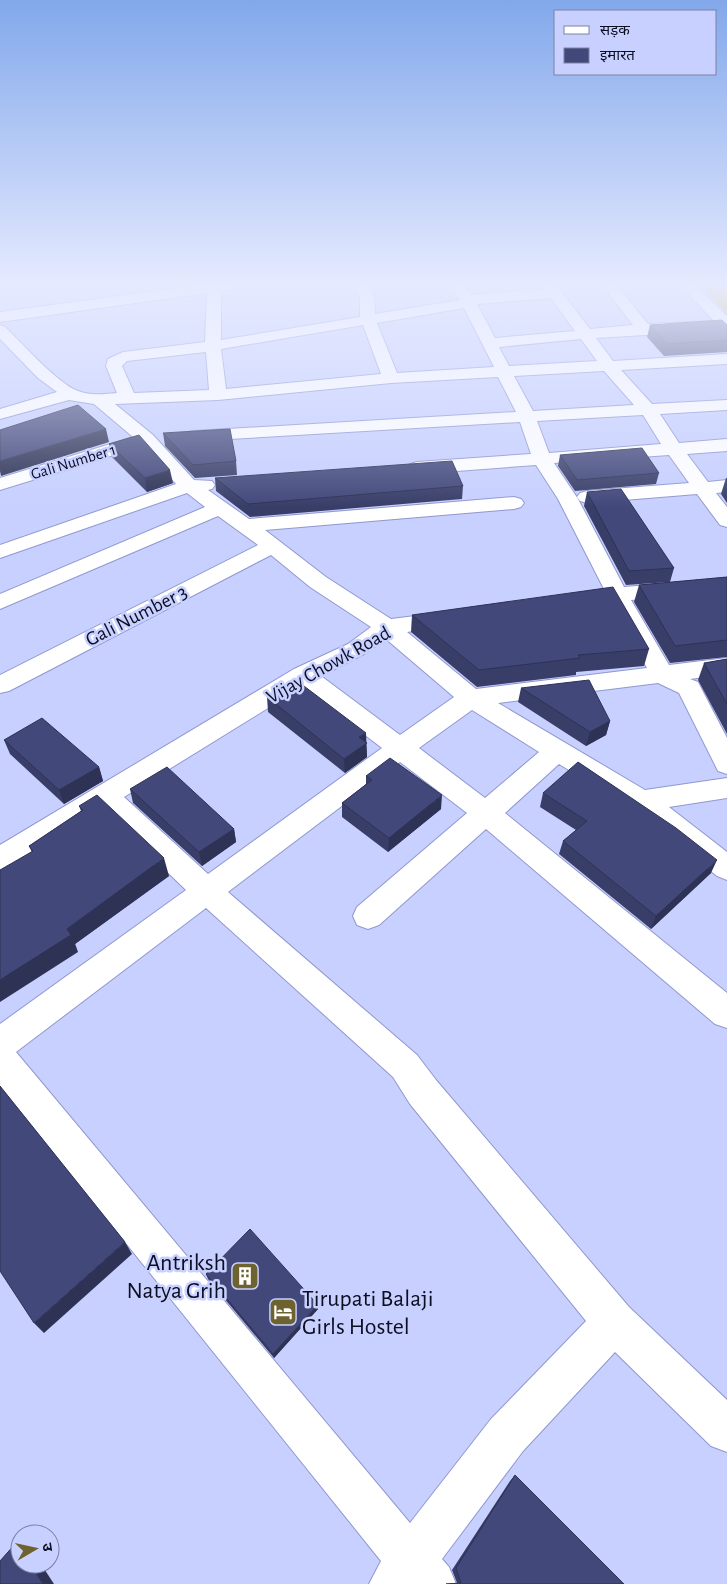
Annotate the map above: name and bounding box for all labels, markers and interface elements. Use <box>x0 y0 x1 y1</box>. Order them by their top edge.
legend <box>554 10 717 75</box>
text: सड़क <box>600 23 630 38</box>
text: इमारत <box>600 48 635 63</box>
street label: Gali Number 1 <box>29 441 118 482</box>
street label: Gali Number 3 <box>82 582 190 650</box>
street label: Vijay Chowk Road <box>263 623 394 707</box>
place label: Antriksh Natya Grih <box>126 1251 226 1303</box>
building icon: Antriksh Natya Grih <box>230 1261 260 1291</box>
place label: Tirupati Balaji Girls Hostel <box>302 1287 433 1339</box>
hotel icon: Tirupati Balaji Girls Hostel <box>268 1297 298 1327</box>
north arrow <box>10 1524 60 1574</box>
text: उ <box>39 1542 55 1553</box>

